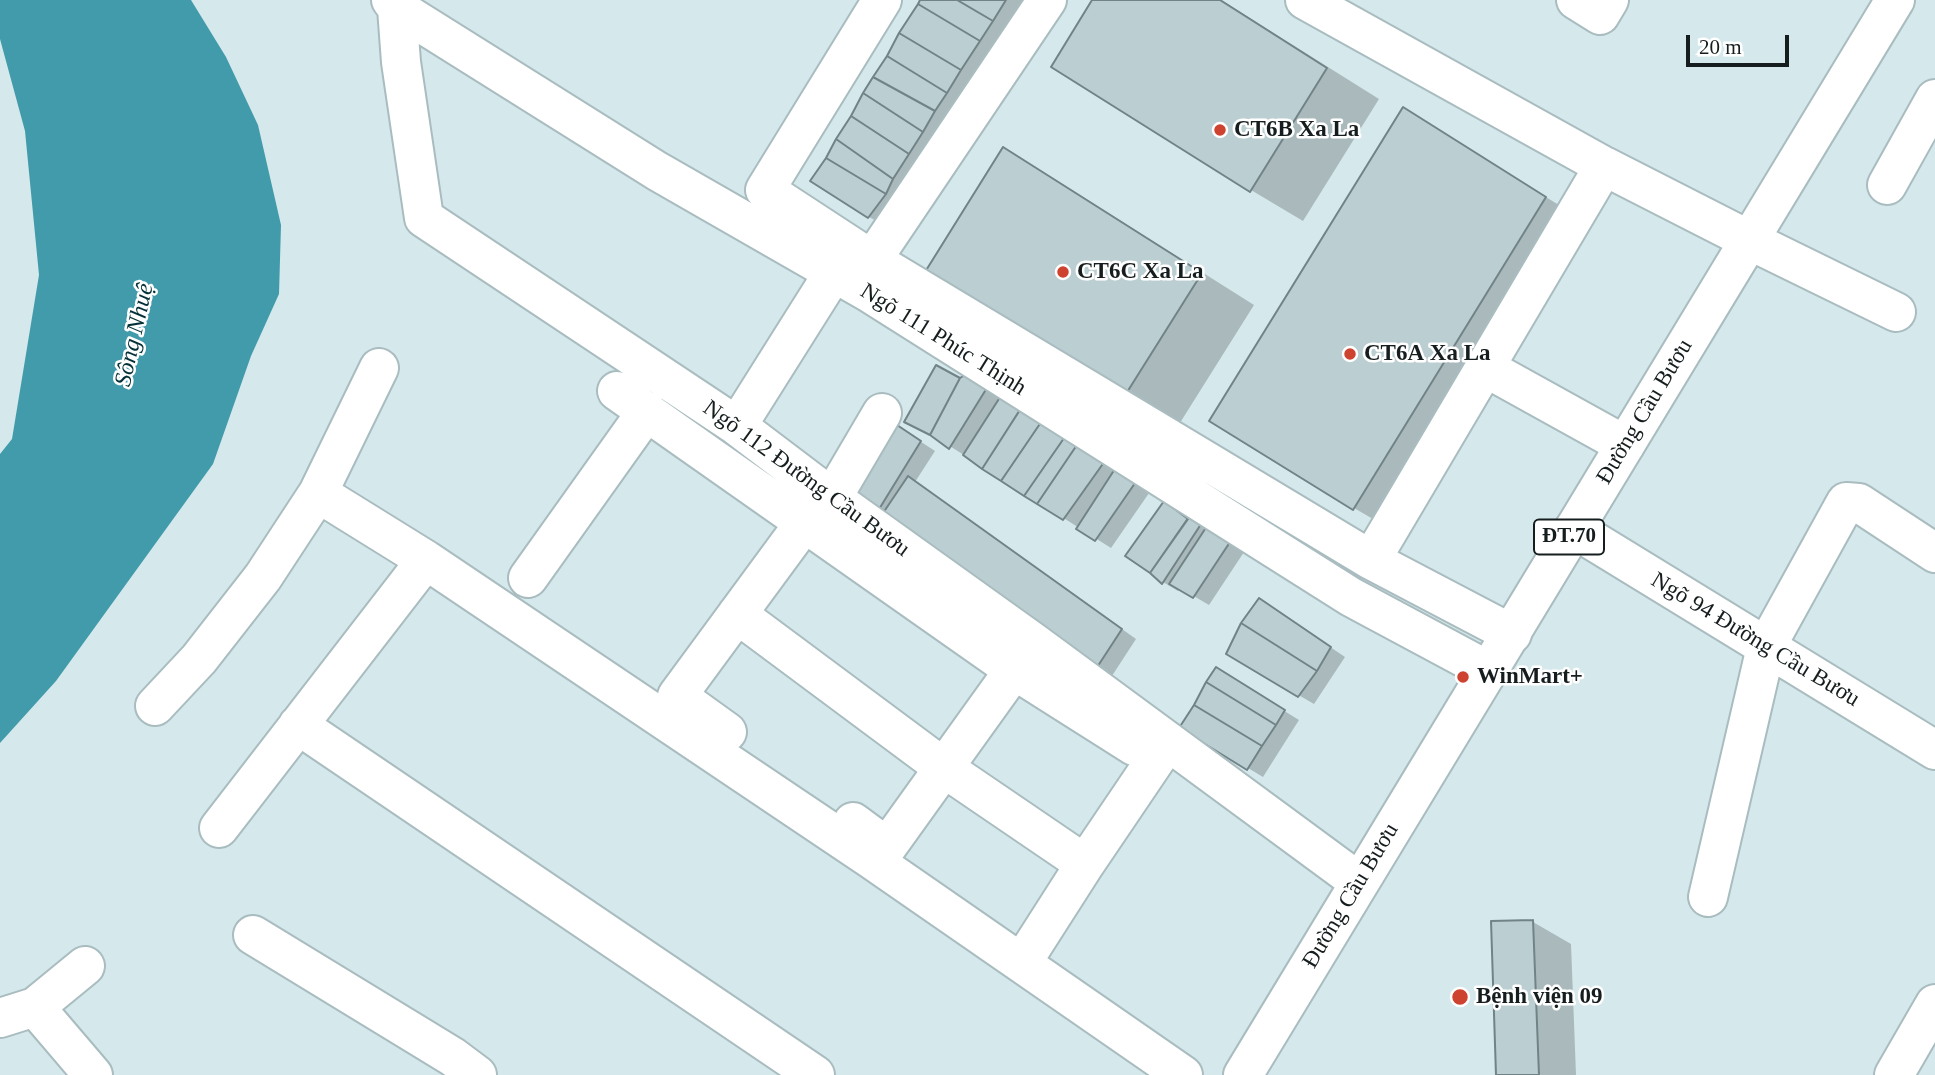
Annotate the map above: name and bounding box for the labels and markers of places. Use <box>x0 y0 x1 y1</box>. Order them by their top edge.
place label: CT6B Xa La <box>1234 116 1359 144</box>
marker: CT6B Xa La <box>1212 122 1228 138</box>
place label: CT6C Xa La <box>1077 258 1204 286</box>
marker: CT6C Xa La <box>1055 264 1071 280</box>
place label: CT6A Xa La <box>1364 340 1491 368</box>
marker: CT6A Xa La <box>1342 346 1358 362</box>
place label: WinMart+ <box>1477 663 1583 691</box>
marker: WinMart+ <box>1455 669 1471 685</box>
place label: Bệnh viện 09 <box>1476 983 1603 1011</box>
marker: Bệnh viện 09 <box>1450 987 1470 1007</box>

